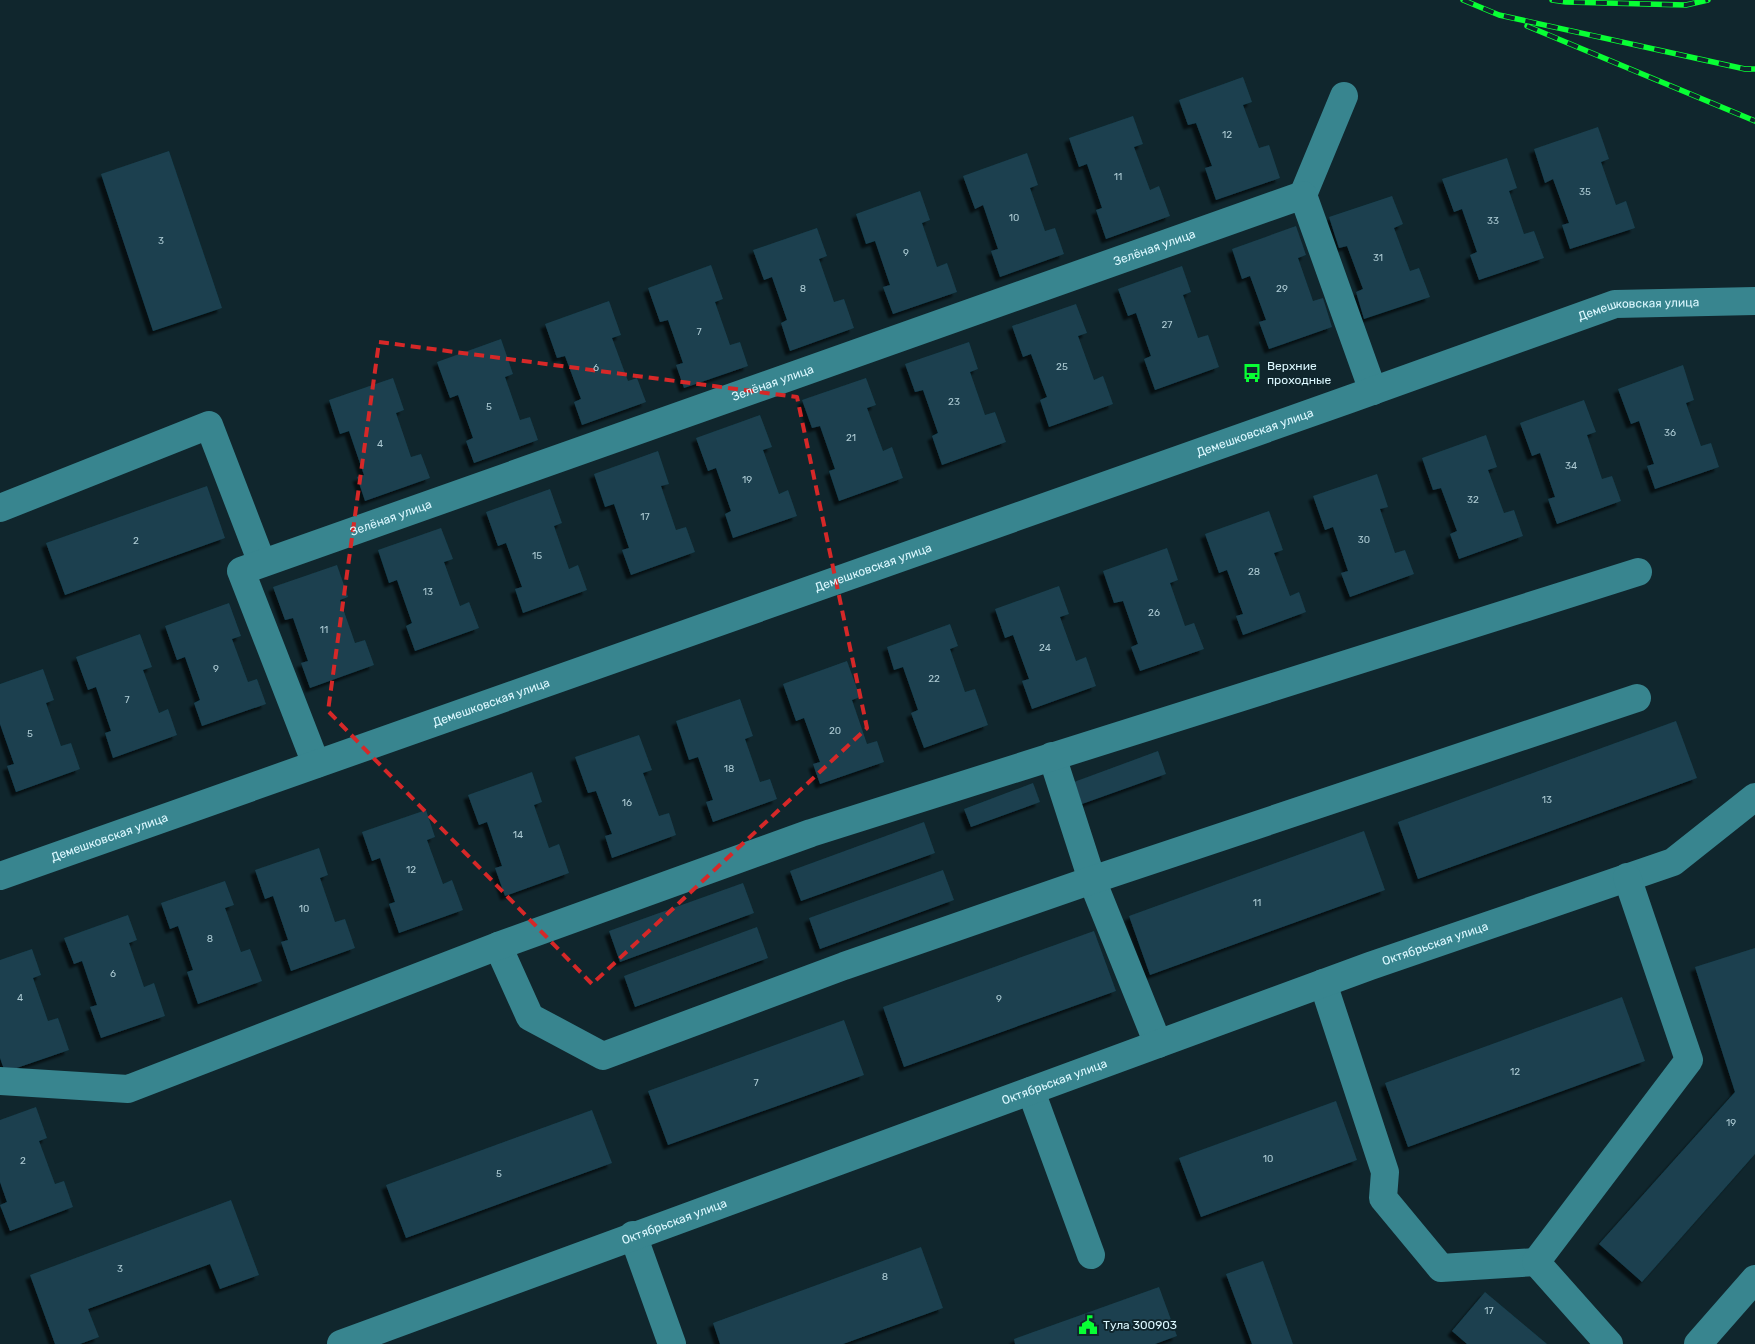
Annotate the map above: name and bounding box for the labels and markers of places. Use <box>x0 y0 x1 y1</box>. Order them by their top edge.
place label: Верхние проходные <box>1267 359 1332 387</box>
bus stop icon: Верхние проходные <box>1241 362 1263 384</box>
public building icon: Тула 300903 <box>1077 1314 1099 1336</box>
place label: Тула 300903 <box>1103 1318 1177 1332</box>

